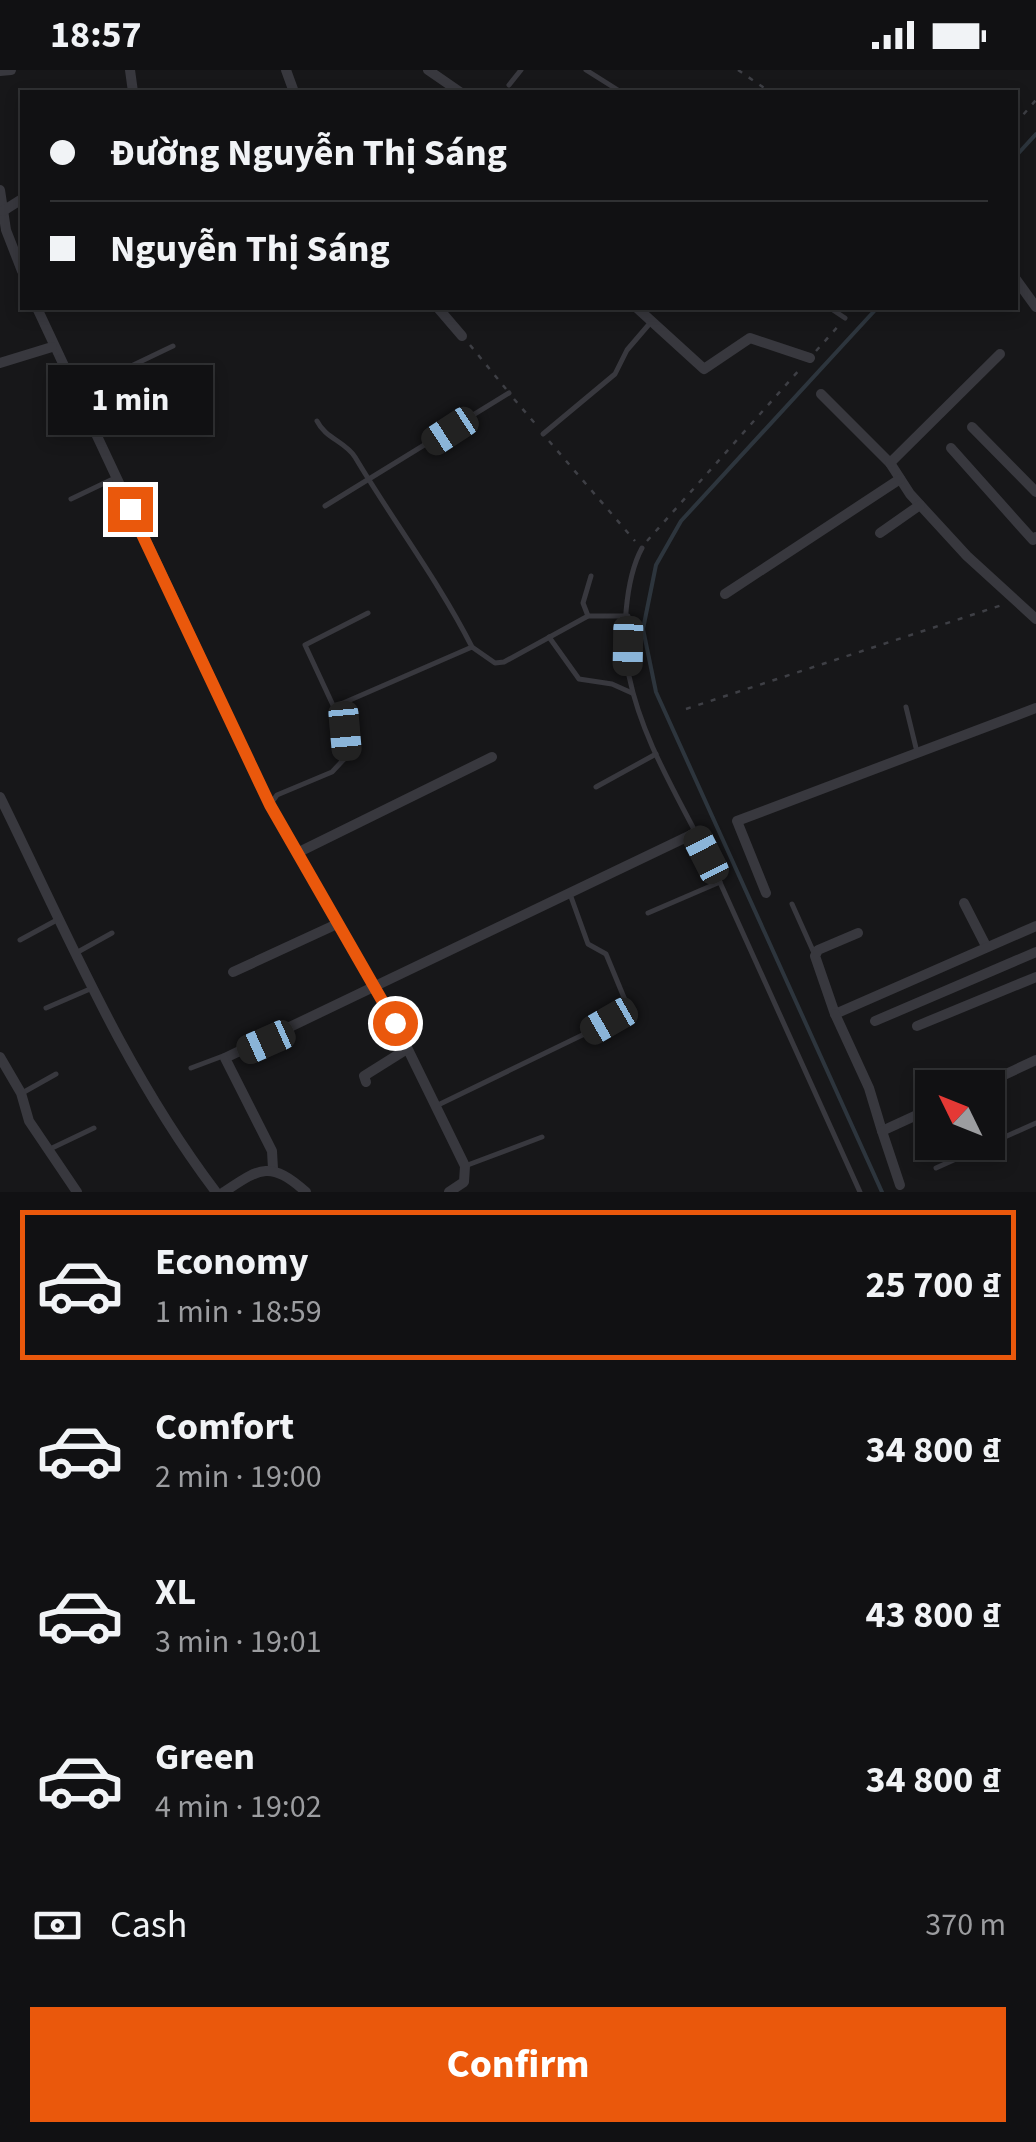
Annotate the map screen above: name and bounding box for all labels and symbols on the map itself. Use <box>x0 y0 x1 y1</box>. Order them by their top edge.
callout: 1 min <box>48 364 212 434</box>
car <box>417 402 483 460</box>
route end <box>108 487 153 532</box>
car <box>612 616 644 676</box>
car <box>327 700 363 762</box>
car <box>679 821 733 889</box>
car <box>576 993 642 1049</box>
route start <box>373 1001 418 1046</box>
car <box>232 1016 300 1068</box>
north arrow <box>915 1070 1005 1160</box>

